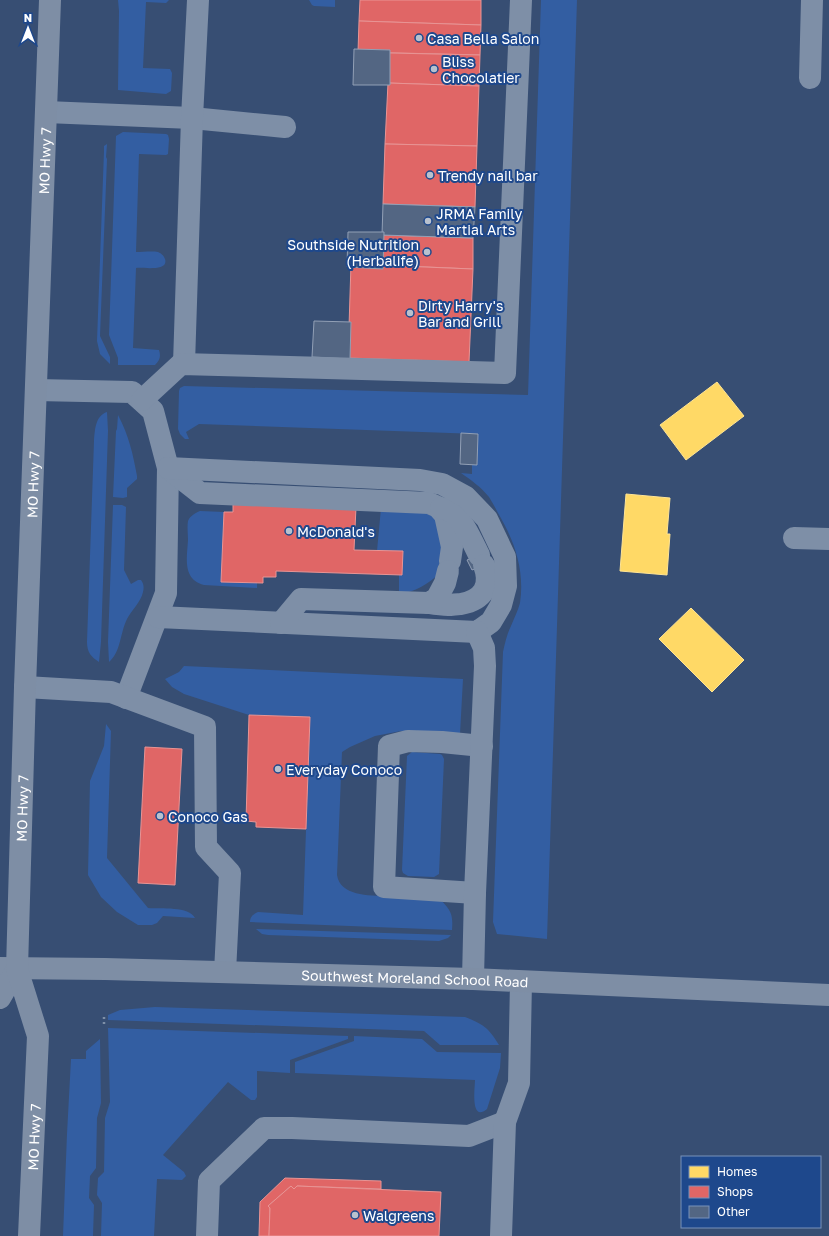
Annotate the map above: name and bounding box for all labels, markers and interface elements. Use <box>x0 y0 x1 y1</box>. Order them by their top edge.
north arrow <box>8 8 48 48</box>
text: N <box>24 11 32 24</box>
place label: Casa Bella Salon <box>427 30 539 47</box>
marker: Casa Bella Salon <box>414 33 424 43</box>
place label: Bliss Chocolatier <box>442 53 520 86</box>
marker: Bliss Chocolatier <box>429 64 439 74</box>
street label: MO Hwy 7 <box>34 127 54 195</box>
place label: Trendy nail bar <box>438 167 538 184</box>
marker: Trendy nail bar <box>425 170 435 180</box>
place label: JRMA Family Martial Arts <box>436 205 523 238</box>
marker: JRMA Family Martial Arts <box>423 216 433 226</box>
place label: Southside Nutrition (Herbalife) <box>287 236 419 269</box>
marker: Southside Nutrition (Herbalife) <box>422 247 432 257</box>
place label: Dirty Harry's Bar and Grill <box>418 297 503 330</box>
marker: Dirty Harry's Bar and Grill <box>405 308 415 318</box>
street label: MO Hwy 7 <box>23 451 42 518</box>
place label: McDonald's <box>297 523 375 540</box>
marker: McDonald's <box>284 526 294 536</box>
place label: Everyday Conoco <box>286 761 402 778</box>
marker: Everyday Conoco <box>273 764 283 774</box>
street label: MO Hwy 7 <box>12 775 31 842</box>
place label: Conoco Gas <box>168 808 248 825</box>
marker: Conoco Gas <box>155 811 165 821</box>
street label: Southwest Moreland School Road <box>301 966 529 990</box>
street label: MO Hwy 7 <box>23 1103 43 1171</box>
legend <box>681 1156 821 1228</box>
text: Homes <box>717 1164 757 1179</box>
text: Shops <box>717 1184 753 1199</box>
text: Other <box>717 1204 750 1219</box>
place label: Walgreens <box>363 1207 434 1224</box>
marker: Walgreens <box>350 1210 360 1220</box>

